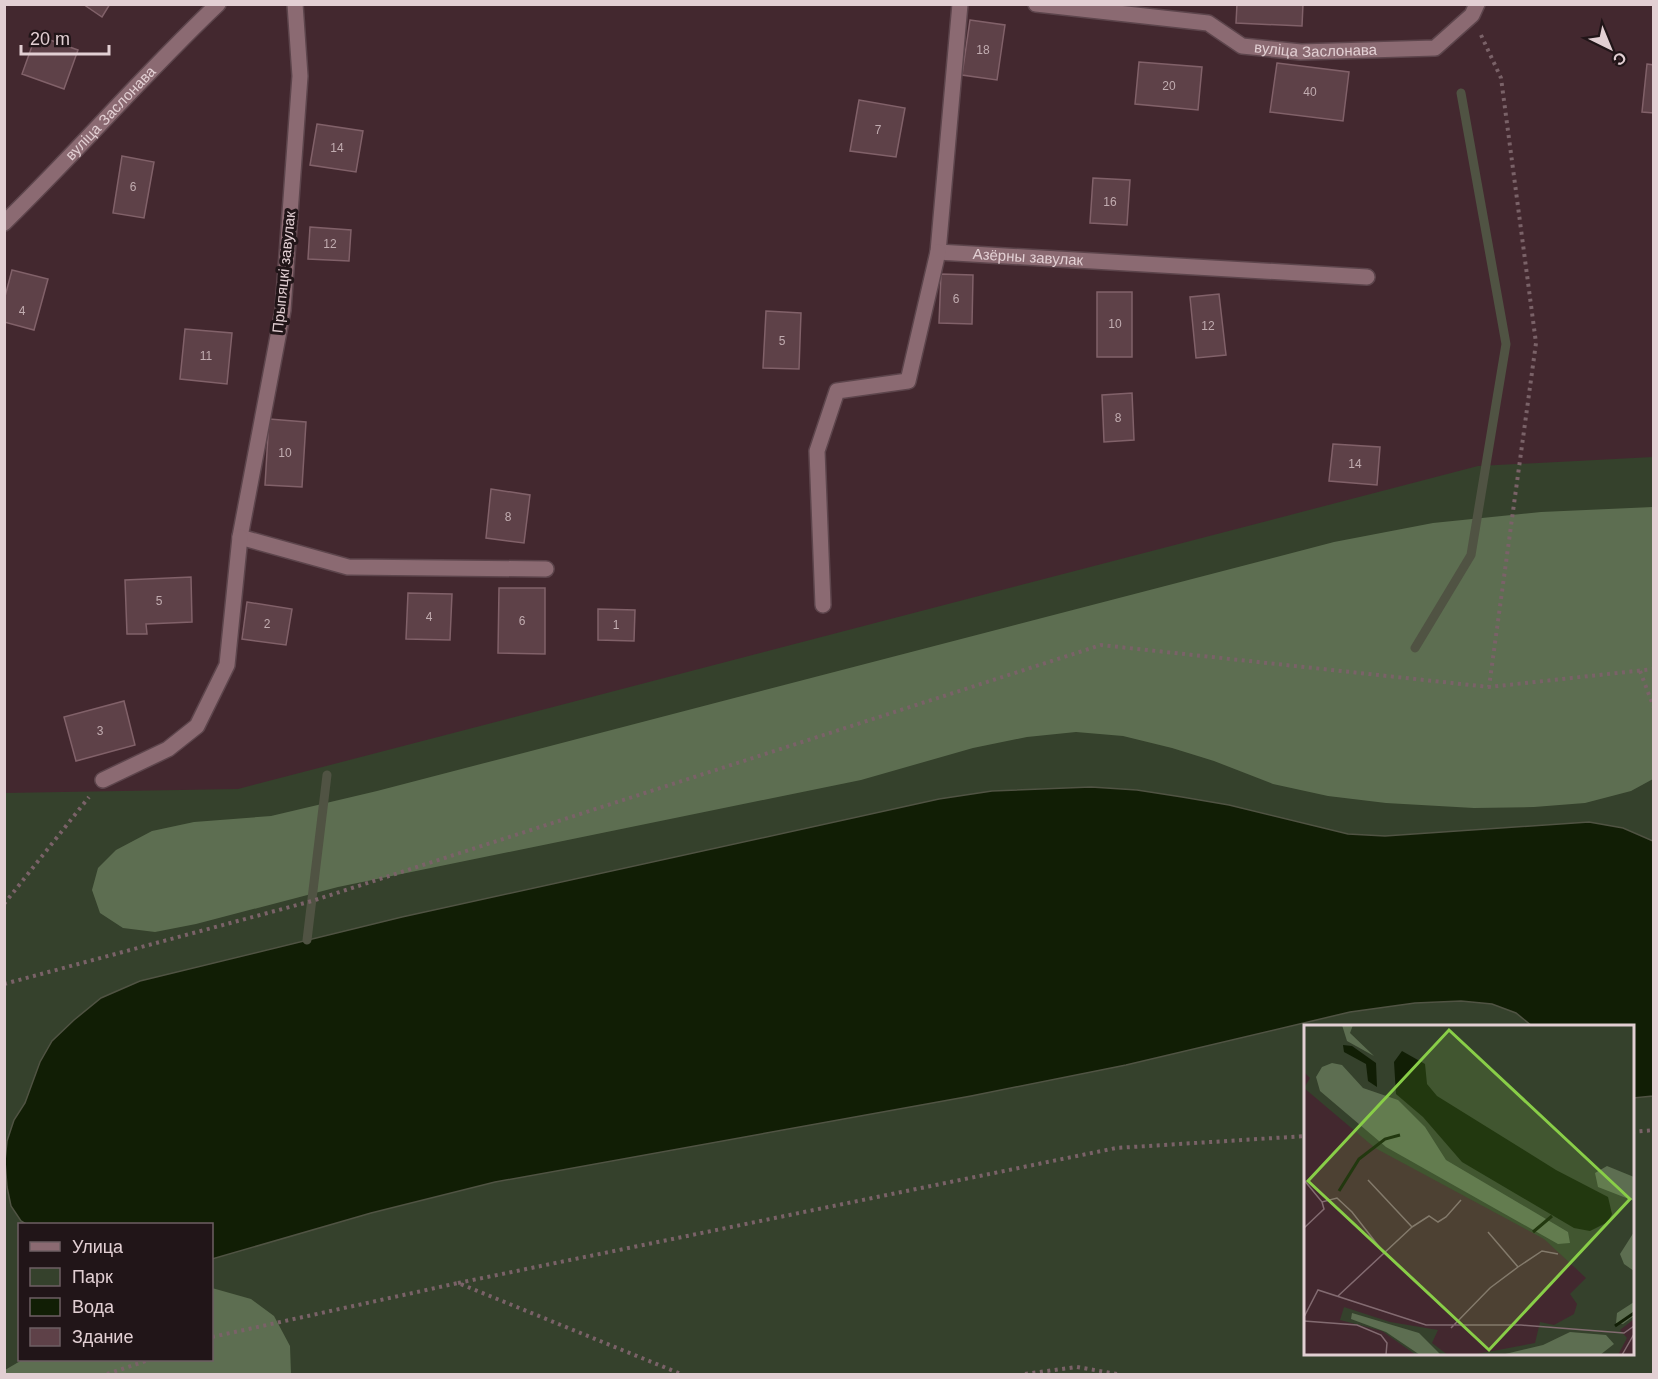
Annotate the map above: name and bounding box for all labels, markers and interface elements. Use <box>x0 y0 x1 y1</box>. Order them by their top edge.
scale bar <box>21 18 110 56</box>
north arrow <box>1580 18 1640 78</box>
text: 20 m <box>30 29 70 49</box>
street label: вуліца Заслонава <box>1254 38 1378 60</box>
house number: 18 <box>976 43 990 57</box>
text: С <box>1610 48 1630 69</box>
street label: вуліца Заслонава <box>62 62 159 163</box>
house number: 20 <box>1162 79 1176 93</box>
house number: 40 <box>1303 85 1317 99</box>
house number: 7 <box>875 123 882 137</box>
house number: 14 <box>330 141 344 155</box>
house number: 6 <box>130 180 137 194</box>
house number: 16 <box>1103 195 1117 209</box>
street label: Прыпяцкі завулак <box>269 210 298 334</box>
house number: 12 <box>323 237 337 251</box>
street label: Азёрны завулак <box>972 245 1084 268</box>
house number: 6 <box>953 292 960 306</box>
house number: 4 <box>19 304 26 318</box>
house number: 10 <box>1108 317 1122 331</box>
house number: 12 <box>1201 319 1215 333</box>
house number: 5 <box>779 334 786 348</box>
house number: 11 <box>200 349 213 363</box>
house number: 8 <box>1115 411 1122 425</box>
house number: 10 <box>278 446 292 460</box>
house number: 14 <box>1348 457 1362 471</box>
house number: 8 <box>505 510 512 524</box>
house number: 5 <box>156 594 163 608</box>
house number: 4 <box>426 610 433 624</box>
house number: 6 <box>519 614 526 628</box>
house number: 2 <box>264 617 271 631</box>
house number: 1 <box>613 618 620 632</box>
house number: 3 <box>97 724 104 738</box>
inset map <box>1304 1025 1634 1355</box>
legend <box>18 1223 213 1361</box>
text: Улица <box>72 1237 124 1257</box>
text: Парк <box>72 1267 113 1287</box>
text: Вода <box>72 1297 115 1317</box>
text: Здание <box>72 1327 133 1347</box>

